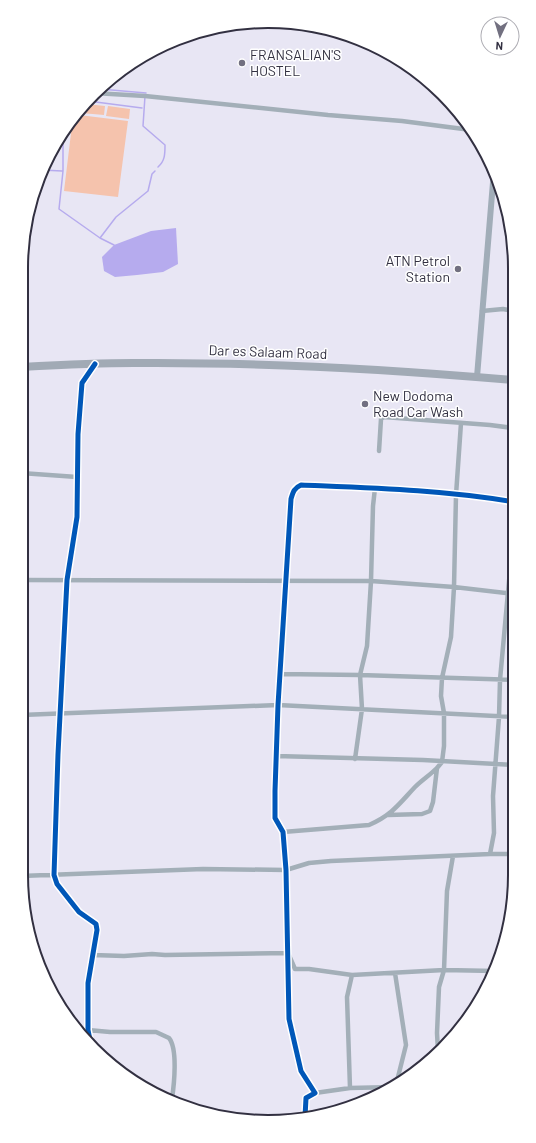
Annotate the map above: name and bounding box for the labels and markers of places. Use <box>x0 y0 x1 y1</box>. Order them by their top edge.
place label: FRANSALIAN'S HOSTEL <box>250 46 341 79</box>
marker: FRANSALIAN'S HOSTEL <box>237 58 247 68</box>
place label: ATN Petrol Station <box>386 252 450 285</box>
marker: ATN Petrol Station <box>453 264 463 274</box>
place label: New Dodoma Road Car Wash <box>373 387 463 420</box>
marker: New Dodoma Road Car Wash <box>360 399 370 409</box>

